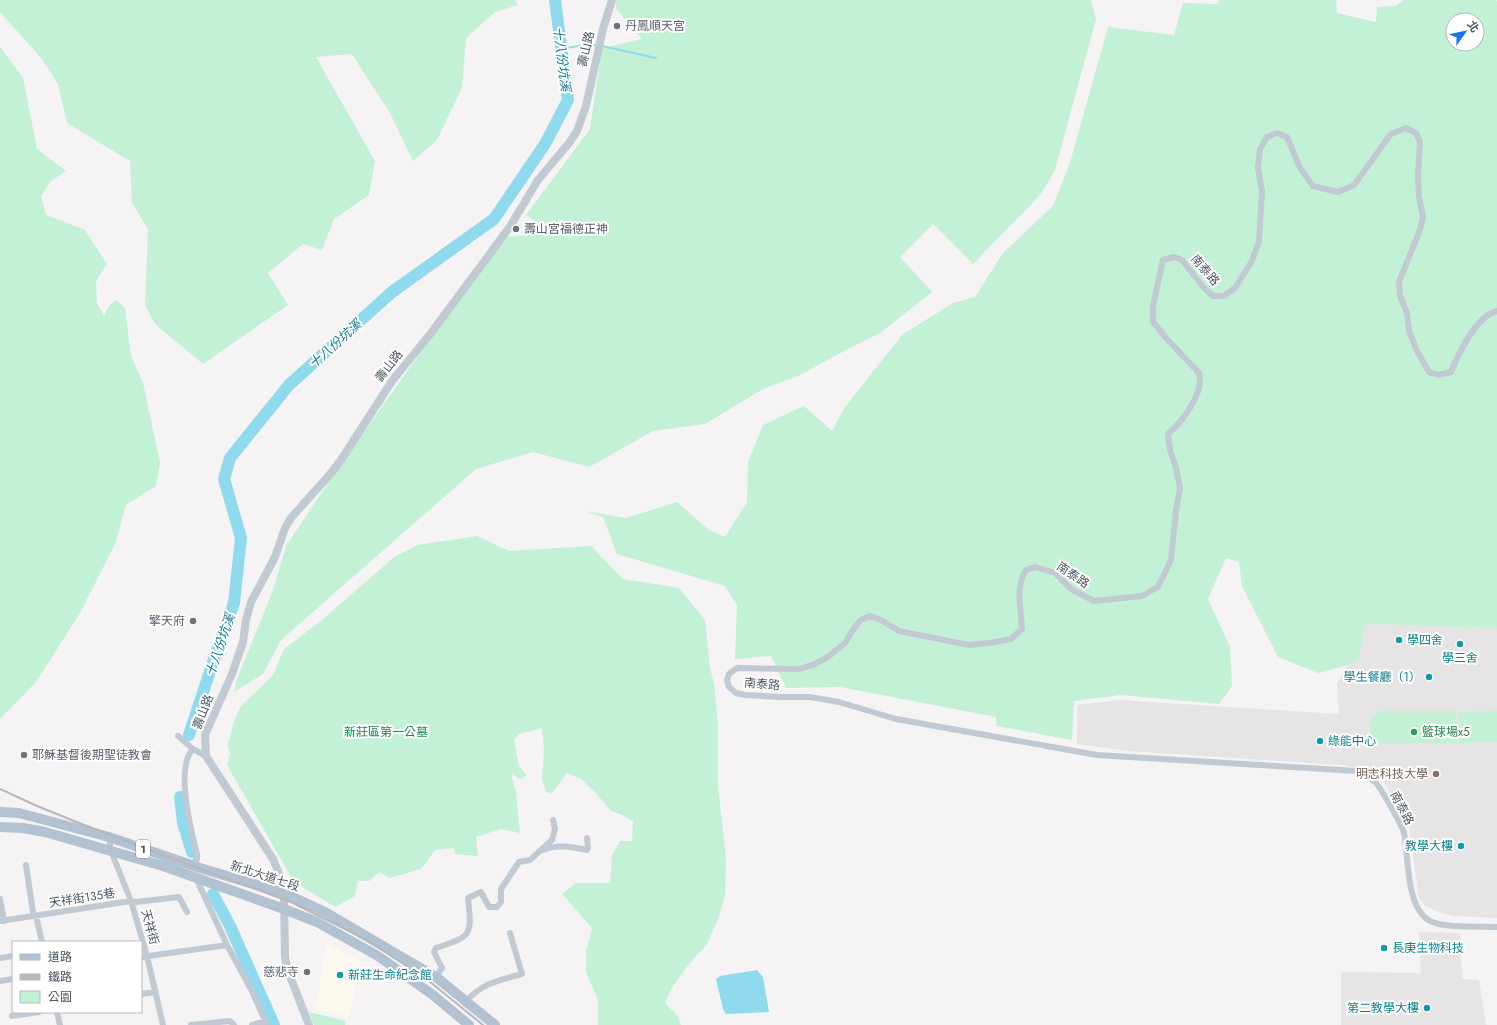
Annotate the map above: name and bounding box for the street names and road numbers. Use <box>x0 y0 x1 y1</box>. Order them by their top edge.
street label: 壽山路 <box>573 29 599 69</box>
street label: 南泰路 <box>1186 251 1224 289</box>
street label: 壽山路 <box>371 346 407 386</box>
street label: 南泰路 <box>1053 557 1093 593</box>
street label: 南泰路 <box>743 673 781 695</box>
street label: 壽山路 <box>188 692 218 732</box>
street label: 南泰路 <box>1386 788 1418 828</box>
road number: 1 <box>136 840 150 858</box>
street label: 新北大道七段 <box>228 856 302 896</box>
street label: 天祥街135巷 <box>48 884 116 912</box>
street label: 天祥街 <box>137 907 163 947</box>

